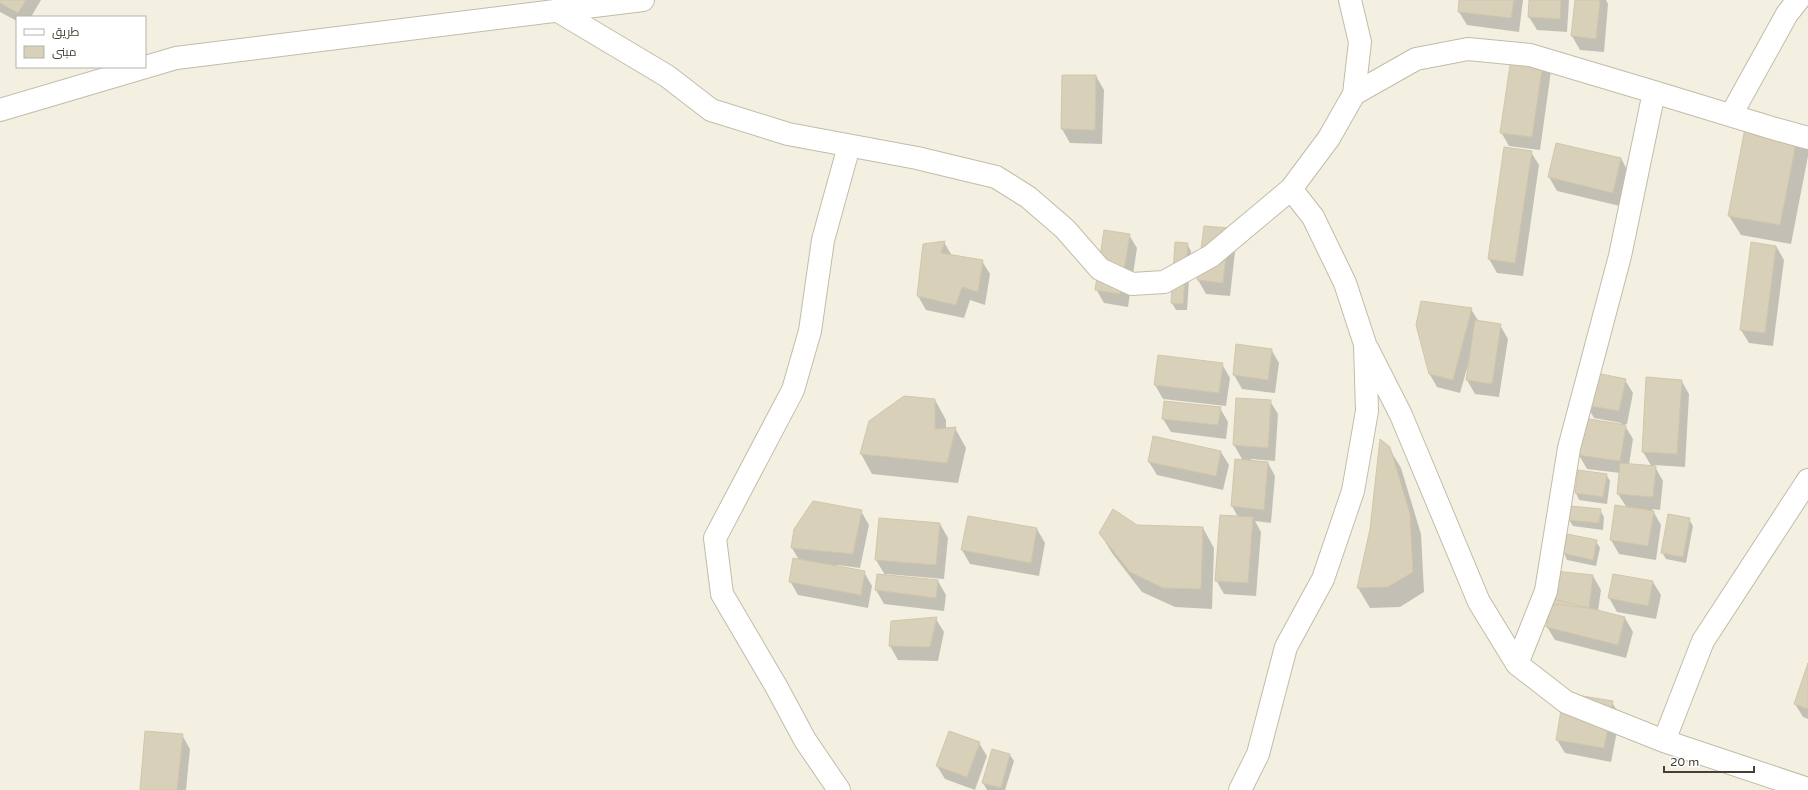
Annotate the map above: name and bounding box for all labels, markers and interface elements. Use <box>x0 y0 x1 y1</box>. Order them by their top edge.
legend <box>16 16 146 68</box>
text: طريق <box>52 25 80 39</box>
text: مبنى <box>52 45 77 59</box>
scale bar <box>1664 748 1754 774</box>
text: 20 m <box>1670 755 1699 769</box>

